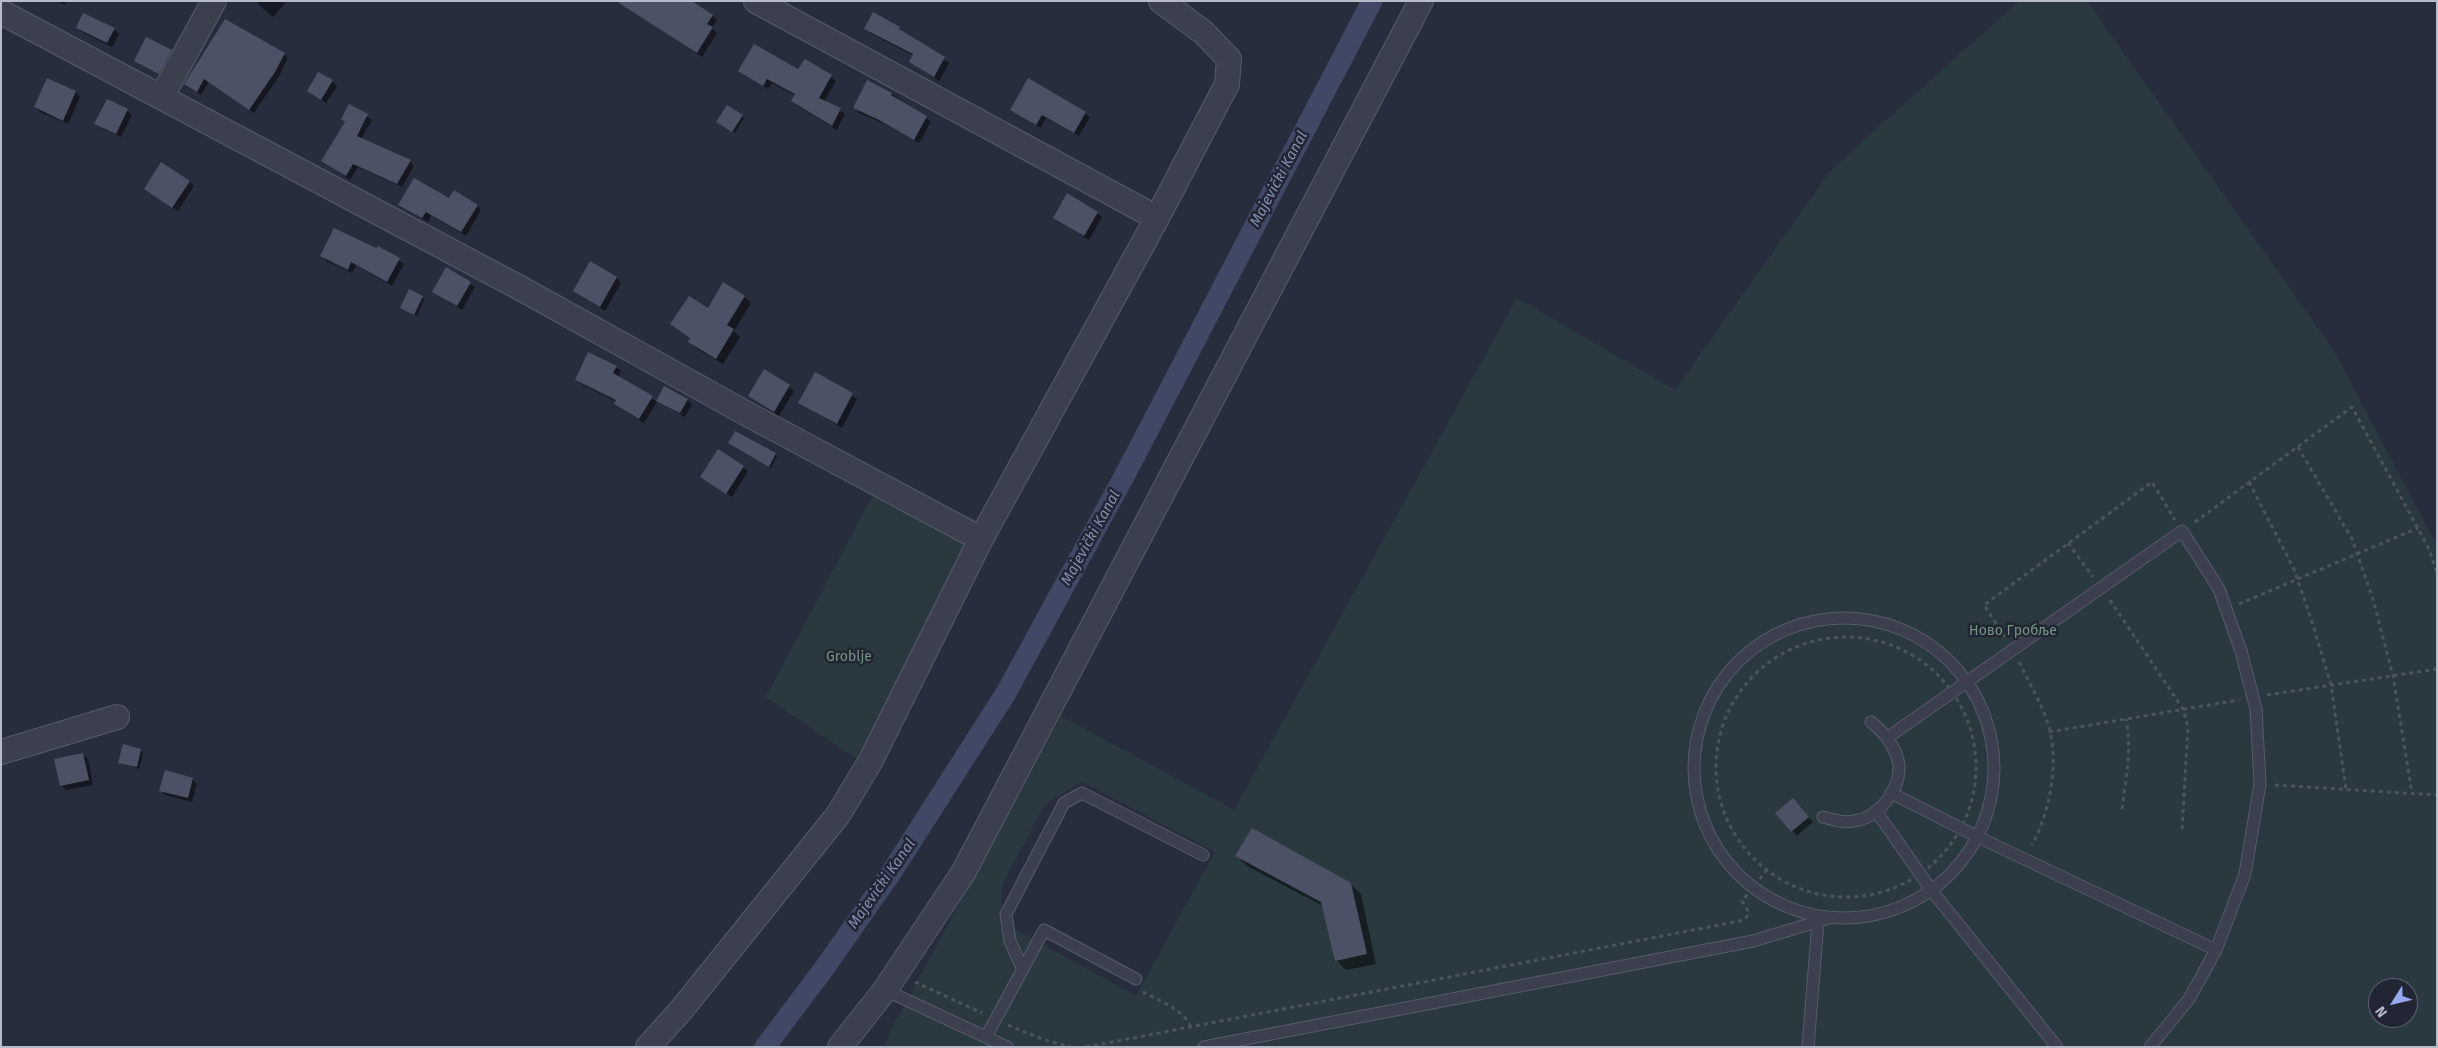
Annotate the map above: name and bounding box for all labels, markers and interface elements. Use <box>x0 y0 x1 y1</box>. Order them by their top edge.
water label: Majevički Kanal <box>1246 128 1312 230</box>
water label: Majevički Kanal <box>1058 488 1124 588</box>
park label: Ново Гробље <box>1969 623 2057 639</box>
park label: Groblje <box>826 649 872 665</box>
water label: Majevički Kanal <box>844 836 920 932</box>
north arrow <box>2368 978 2418 1028</box>
text: N <box>2372 1003 2391 1020</box>

